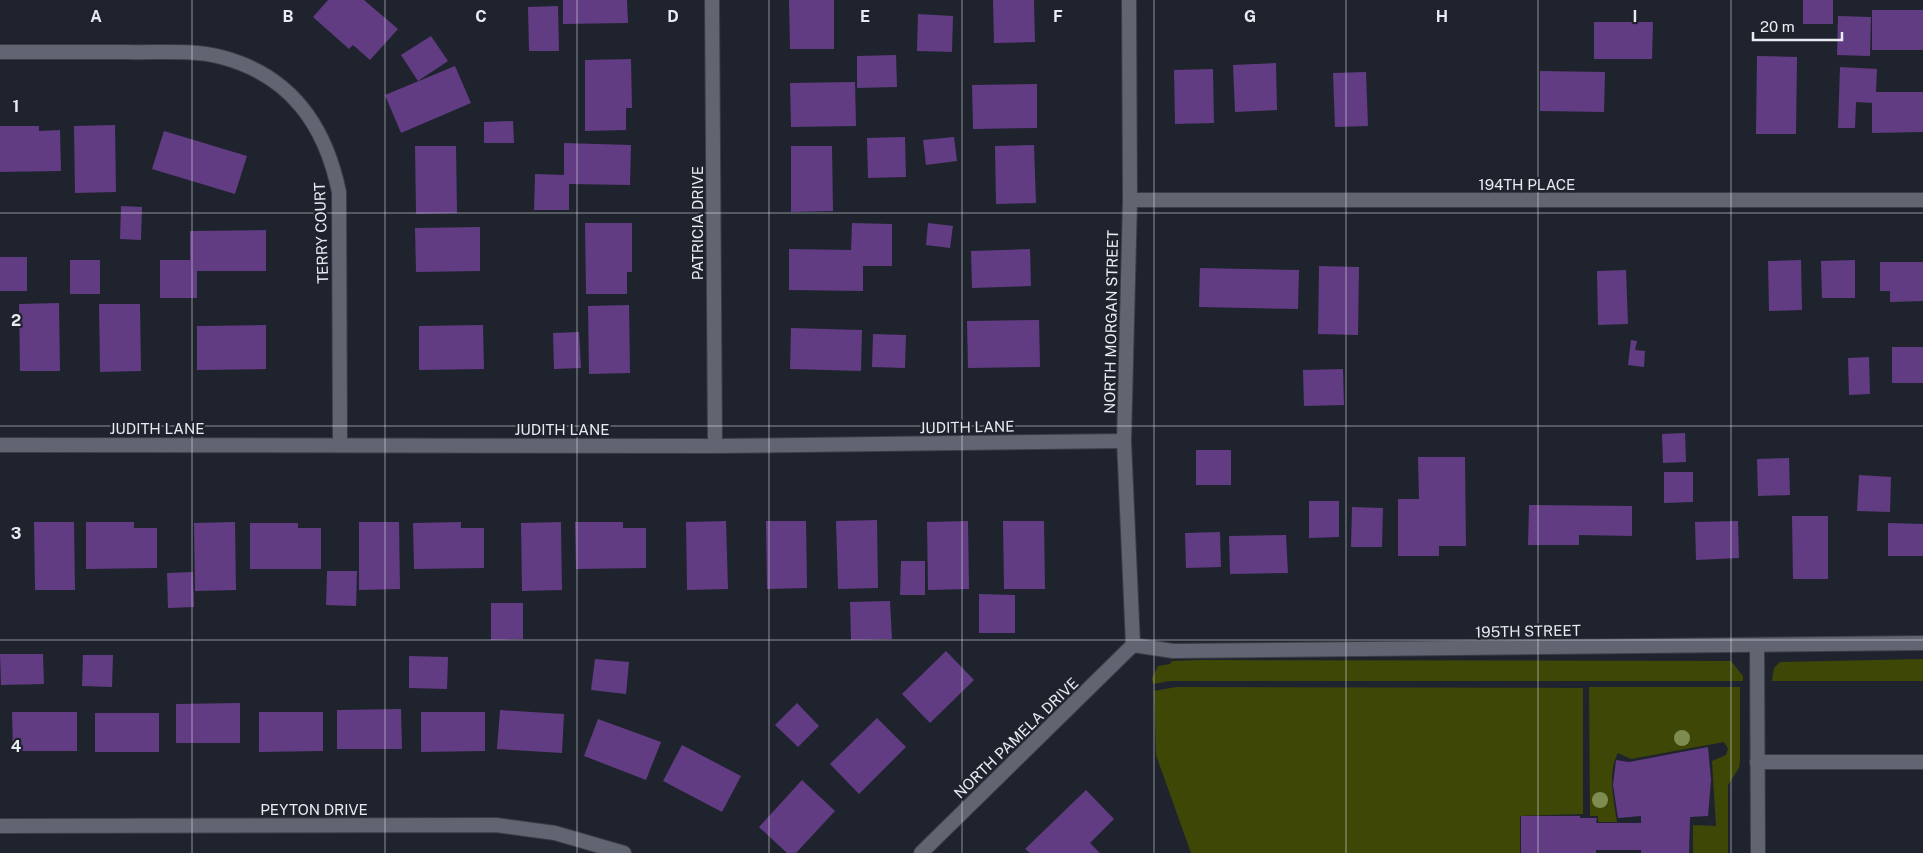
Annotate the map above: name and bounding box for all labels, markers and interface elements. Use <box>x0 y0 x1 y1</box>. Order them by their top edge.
text: A <box>90 7 102 26</box>
text: B <box>283 7 294 26</box>
text: C <box>475 7 487 26</box>
text: D <box>667 7 679 26</box>
text: E <box>860 7 870 26</box>
text: F <box>1053 7 1063 26</box>
text: G <box>1244 7 1256 26</box>
text: H <box>1436 7 1448 26</box>
text: I <box>1633 7 1637 26</box>
scale bar <box>1753 10 1842 42</box>
text: 20 m <box>1760 18 1795 35</box>
text: 1 <box>13 97 19 116</box>
street label: PATRICIA DRIVE <box>689 166 706 280</box>
street label: 194TH PLACE <box>1479 176 1575 193</box>
street label: TERRY COURT <box>311 182 331 284</box>
street label: NORTH MORGAN STREET <box>1101 230 1121 414</box>
text: 2 <box>11 311 21 330</box>
street label: JUDITH LANE <box>919 418 1015 436</box>
street label: JUDITH LANE <box>109 420 205 437</box>
street label: JUDITH LANE <box>514 421 610 438</box>
text: 3 <box>11 524 21 543</box>
street label: 195TH STREET <box>1475 622 1581 640</box>
street label: NORTH PAMELA DRIVE <box>950 674 1082 802</box>
text: 4 <box>11 737 22 756</box>
street label: PEYTON DRIVE <box>260 801 368 818</box>

